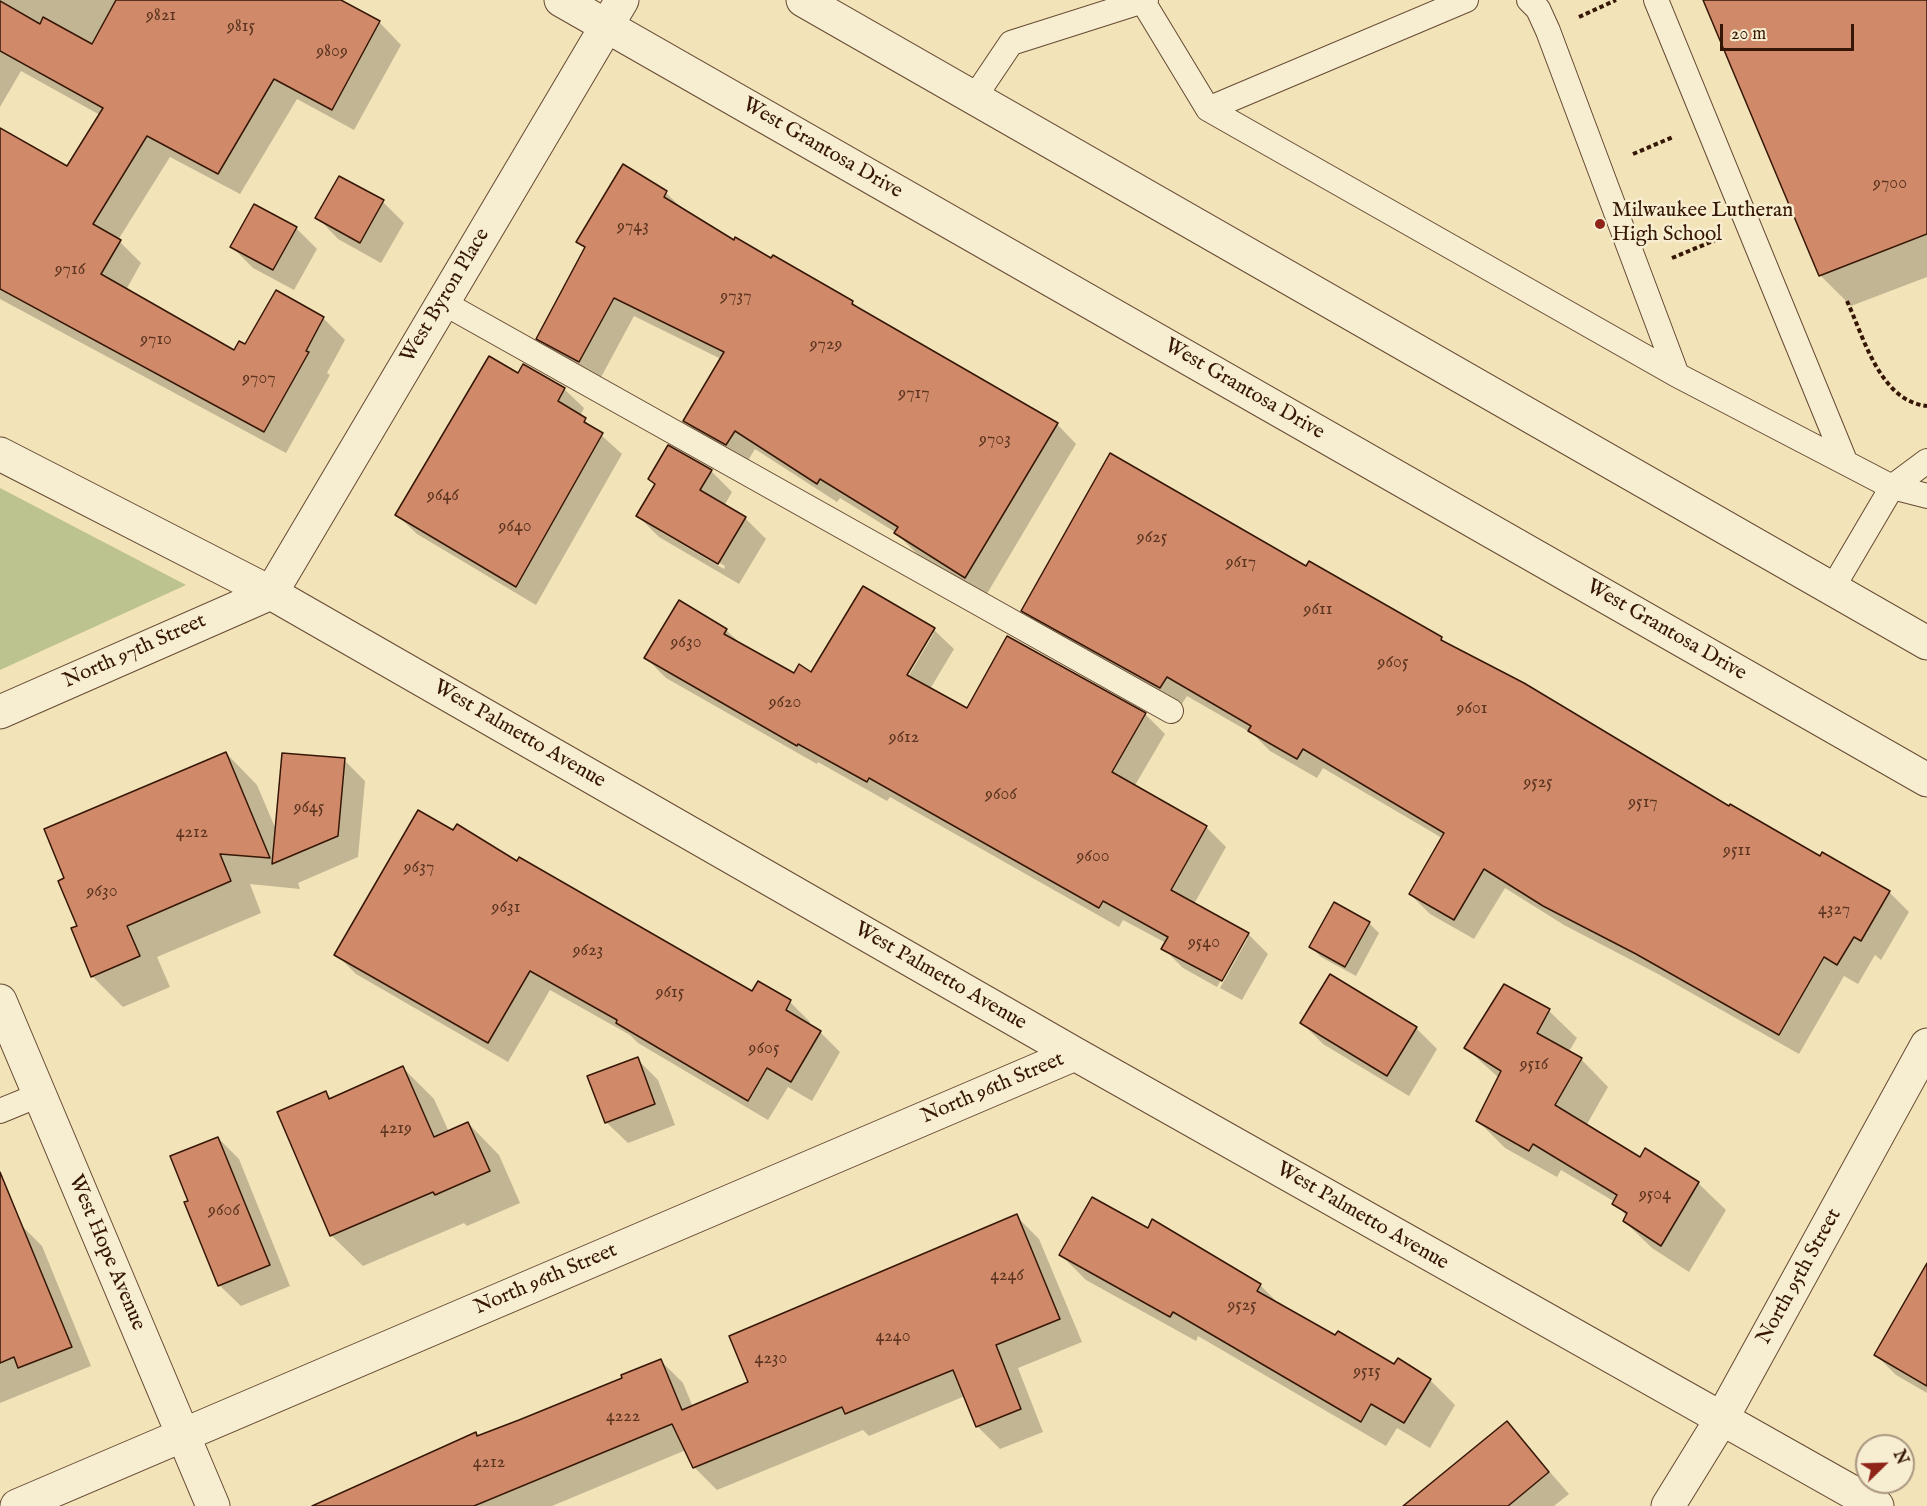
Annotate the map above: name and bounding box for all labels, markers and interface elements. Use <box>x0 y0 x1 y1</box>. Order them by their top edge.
house number: 9821 <box>146 5 176 27</box>
scale bar <box>1723 12 1856 50</box>
house number: 9815 <box>227 16 255 38</box>
text: 20 m <box>1731 23 1766 46</box>
house number: 9809 <box>316 41 348 63</box>
street label: West Grantosa Drive <box>737 93 907 205</box>
house number: 9700 <box>1873 173 1907 195</box>
place label: Milwaukee Lutheran High School <box>1612 199 1793 249</box>
house number: 9743 <box>617 216 649 238</box>
marker: Milwaukee Lutheran High School <box>1593 217 1607 231</box>
street label: West Byron Place <box>396 224 496 368</box>
house number: 9716 <box>55 259 85 281</box>
house number: 9737 <box>720 286 752 308</box>
house number: 9710 <box>140 329 172 351</box>
house number: 9729 <box>810 334 842 356</box>
street label: West Grantosa Drive <box>1159 334 1329 446</box>
house number: 9707 <box>242 368 276 390</box>
house number: 9717 <box>898 383 930 405</box>
house number: 9703 <box>979 429 1011 451</box>
house number: 9646 <box>427 485 459 507</box>
house number: 9640 <box>498 516 532 538</box>
house number: 9625 <box>1137 527 1167 549</box>
house number: 9617 <box>1226 552 1256 574</box>
street label: West Grantosa Drive <box>1581 575 1751 687</box>
house number: 9611 <box>1304 599 1332 621</box>
street label: North 97th Street <box>60 609 210 695</box>
house number: 9630 <box>670 632 702 654</box>
house number: 9605 <box>1378 652 1408 674</box>
street label: West Palmetto Avenue <box>428 675 610 795</box>
house number: 9620 <box>769 692 801 714</box>
house number: 9601 <box>1457 698 1487 720</box>
house number: 9612 <box>889 727 919 749</box>
house number: 9525 <box>1523 772 1553 794</box>
house number: 9606 <box>985 784 1017 806</box>
house number: 9517 <box>1628 792 1658 814</box>
house number: 9645 <box>294 797 324 819</box>
house number: 4212 <box>176 822 208 844</box>
house number: 9511 <box>1723 840 1751 862</box>
house number: 9600 <box>1076 846 1110 868</box>
house number: 9637 <box>404 857 434 879</box>
house number: 9630 <box>86 881 118 903</box>
house number: 9631 <box>492 897 520 919</box>
house number: 4327 <box>1818 899 1850 921</box>
street label: West Palmetto Avenue <box>849 917 1031 1037</box>
house number: 9540 <box>1188 932 1220 954</box>
house number: 9623 <box>573 940 603 962</box>
house number: 9615 <box>656 982 684 1004</box>
house number: 9605 <box>749 1038 779 1060</box>
street label: North 96th Street <box>918 1048 1068 1130</box>
house number: 9516 <box>1520 1054 1548 1076</box>
house number: 4219 <box>380 1118 412 1140</box>
street label: West Palmetto Avenue <box>1271 1157 1453 1277</box>
street label: West Hope Avenue <box>62 1171 150 1335</box>
house number: 9504 <box>1639 1184 1671 1206</box>
house number: 9606 <box>208 1200 240 1222</box>
street label: North 95th Street <box>1752 1205 1848 1349</box>
street label: North 96th Street <box>471 1239 621 1321</box>
house number: 4246 <box>990 1265 1024 1287</box>
house number: 9525 <box>1227 1295 1257 1317</box>
house number: 4240 <box>876 1326 910 1348</box>
house number: 4230 <box>755 1348 787 1370</box>
house number: 9515 <box>1353 1361 1381 1383</box>
house number: 4222 <box>606 1406 640 1428</box>
north arrow <box>1855 1434 1915 1494</box>
text: N <box>1888 1447 1912 1468</box>
house number: 4212 <box>473 1452 505 1474</box>

